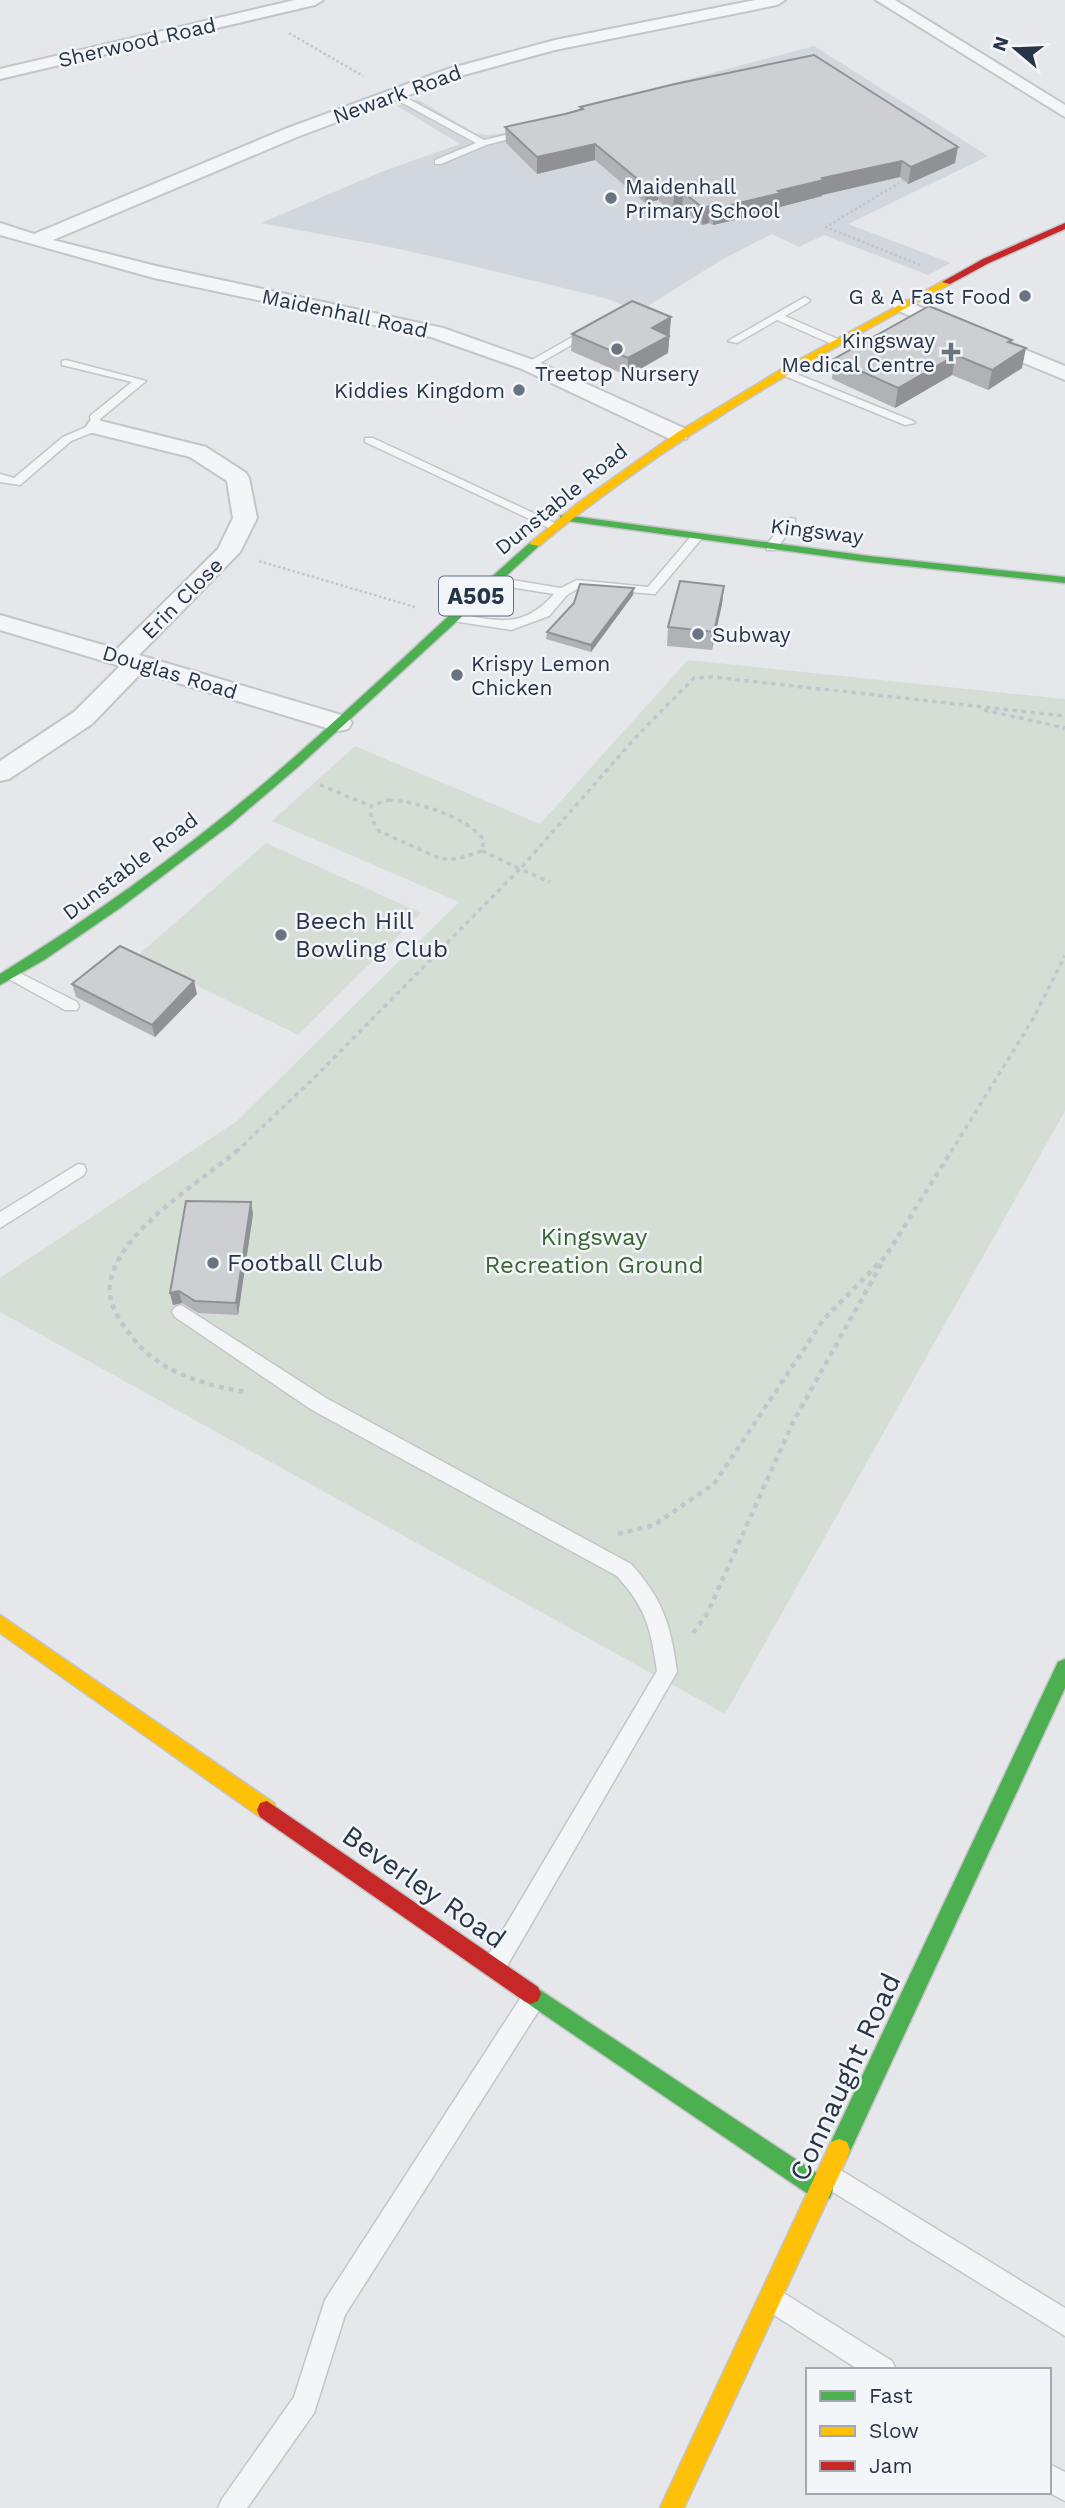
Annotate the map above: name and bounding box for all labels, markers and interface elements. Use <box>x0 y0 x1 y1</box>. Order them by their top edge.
street label: Sherwood Road <box>56 12 218 72</box>
north arrow <box>981 14 1051 84</box>
text: N <box>987 33 1014 54</box>
street label: Newark Road <box>329 59 465 129</box>
place label: Maidenhall Primary School <box>625 174 780 223</box>
marker: Maidenhall Primary School <box>603 190 619 206</box>
street label: Maidenhall Road <box>260 283 430 343</box>
place label: G & A Fast Food <box>848 284 1011 309</box>
marker: G & A Fast Food <box>1017 288 1033 304</box>
place label: Kingsway Medical Centre <box>781 328 935 377</box>
marker: Treetop Nursery <box>609 341 625 357</box>
marker: Kingsway Medical Centre <box>941 342 961 362</box>
place label: Treetop Nursery <box>535 361 699 386</box>
place label: Kiddies Kingdom <box>334 378 505 403</box>
marker: Kiddies Kingdom <box>511 382 527 398</box>
street label: Dunstable Road <box>490 438 632 560</box>
street label: Kingsway <box>769 513 865 549</box>
street label: Erin Close <box>136 552 228 644</box>
road number: A505 <box>439 576 513 616</box>
place label: Subway <box>712 622 791 647</box>
marker: Subway <box>690 626 706 642</box>
street label: Douglas Road <box>100 640 240 704</box>
place label: Krispy Lemon Chicken <box>471 651 610 700</box>
marker: Krispy Lemon Chicken <box>449 667 465 683</box>
street label: Dunstable Road <box>57 807 203 925</box>
place label: Beech Hill Bowling Club <box>295 907 448 963</box>
marker: Beech Hill Bowling Club <box>273 927 289 943</box>
park label: Kingsway Recreation Ground <box>485 1223 703 1279</box>
place label: Football Club <box>227 1249 383 1277</box>
marker: Football Club <box>205 1255 221 1271</box>
street label: Beverley Road <box>336 1818 512 1956</box>
street label: Connaught Road <box>782 1968 908 2186</box>
legend <box>806 2368 1051 2494</box>
text: Fast <box>869 2383 913 2408</box>
text: Slow <box>869 2418 919 2443</box>
text: Jam <box>869 2453 912 2478</box>

